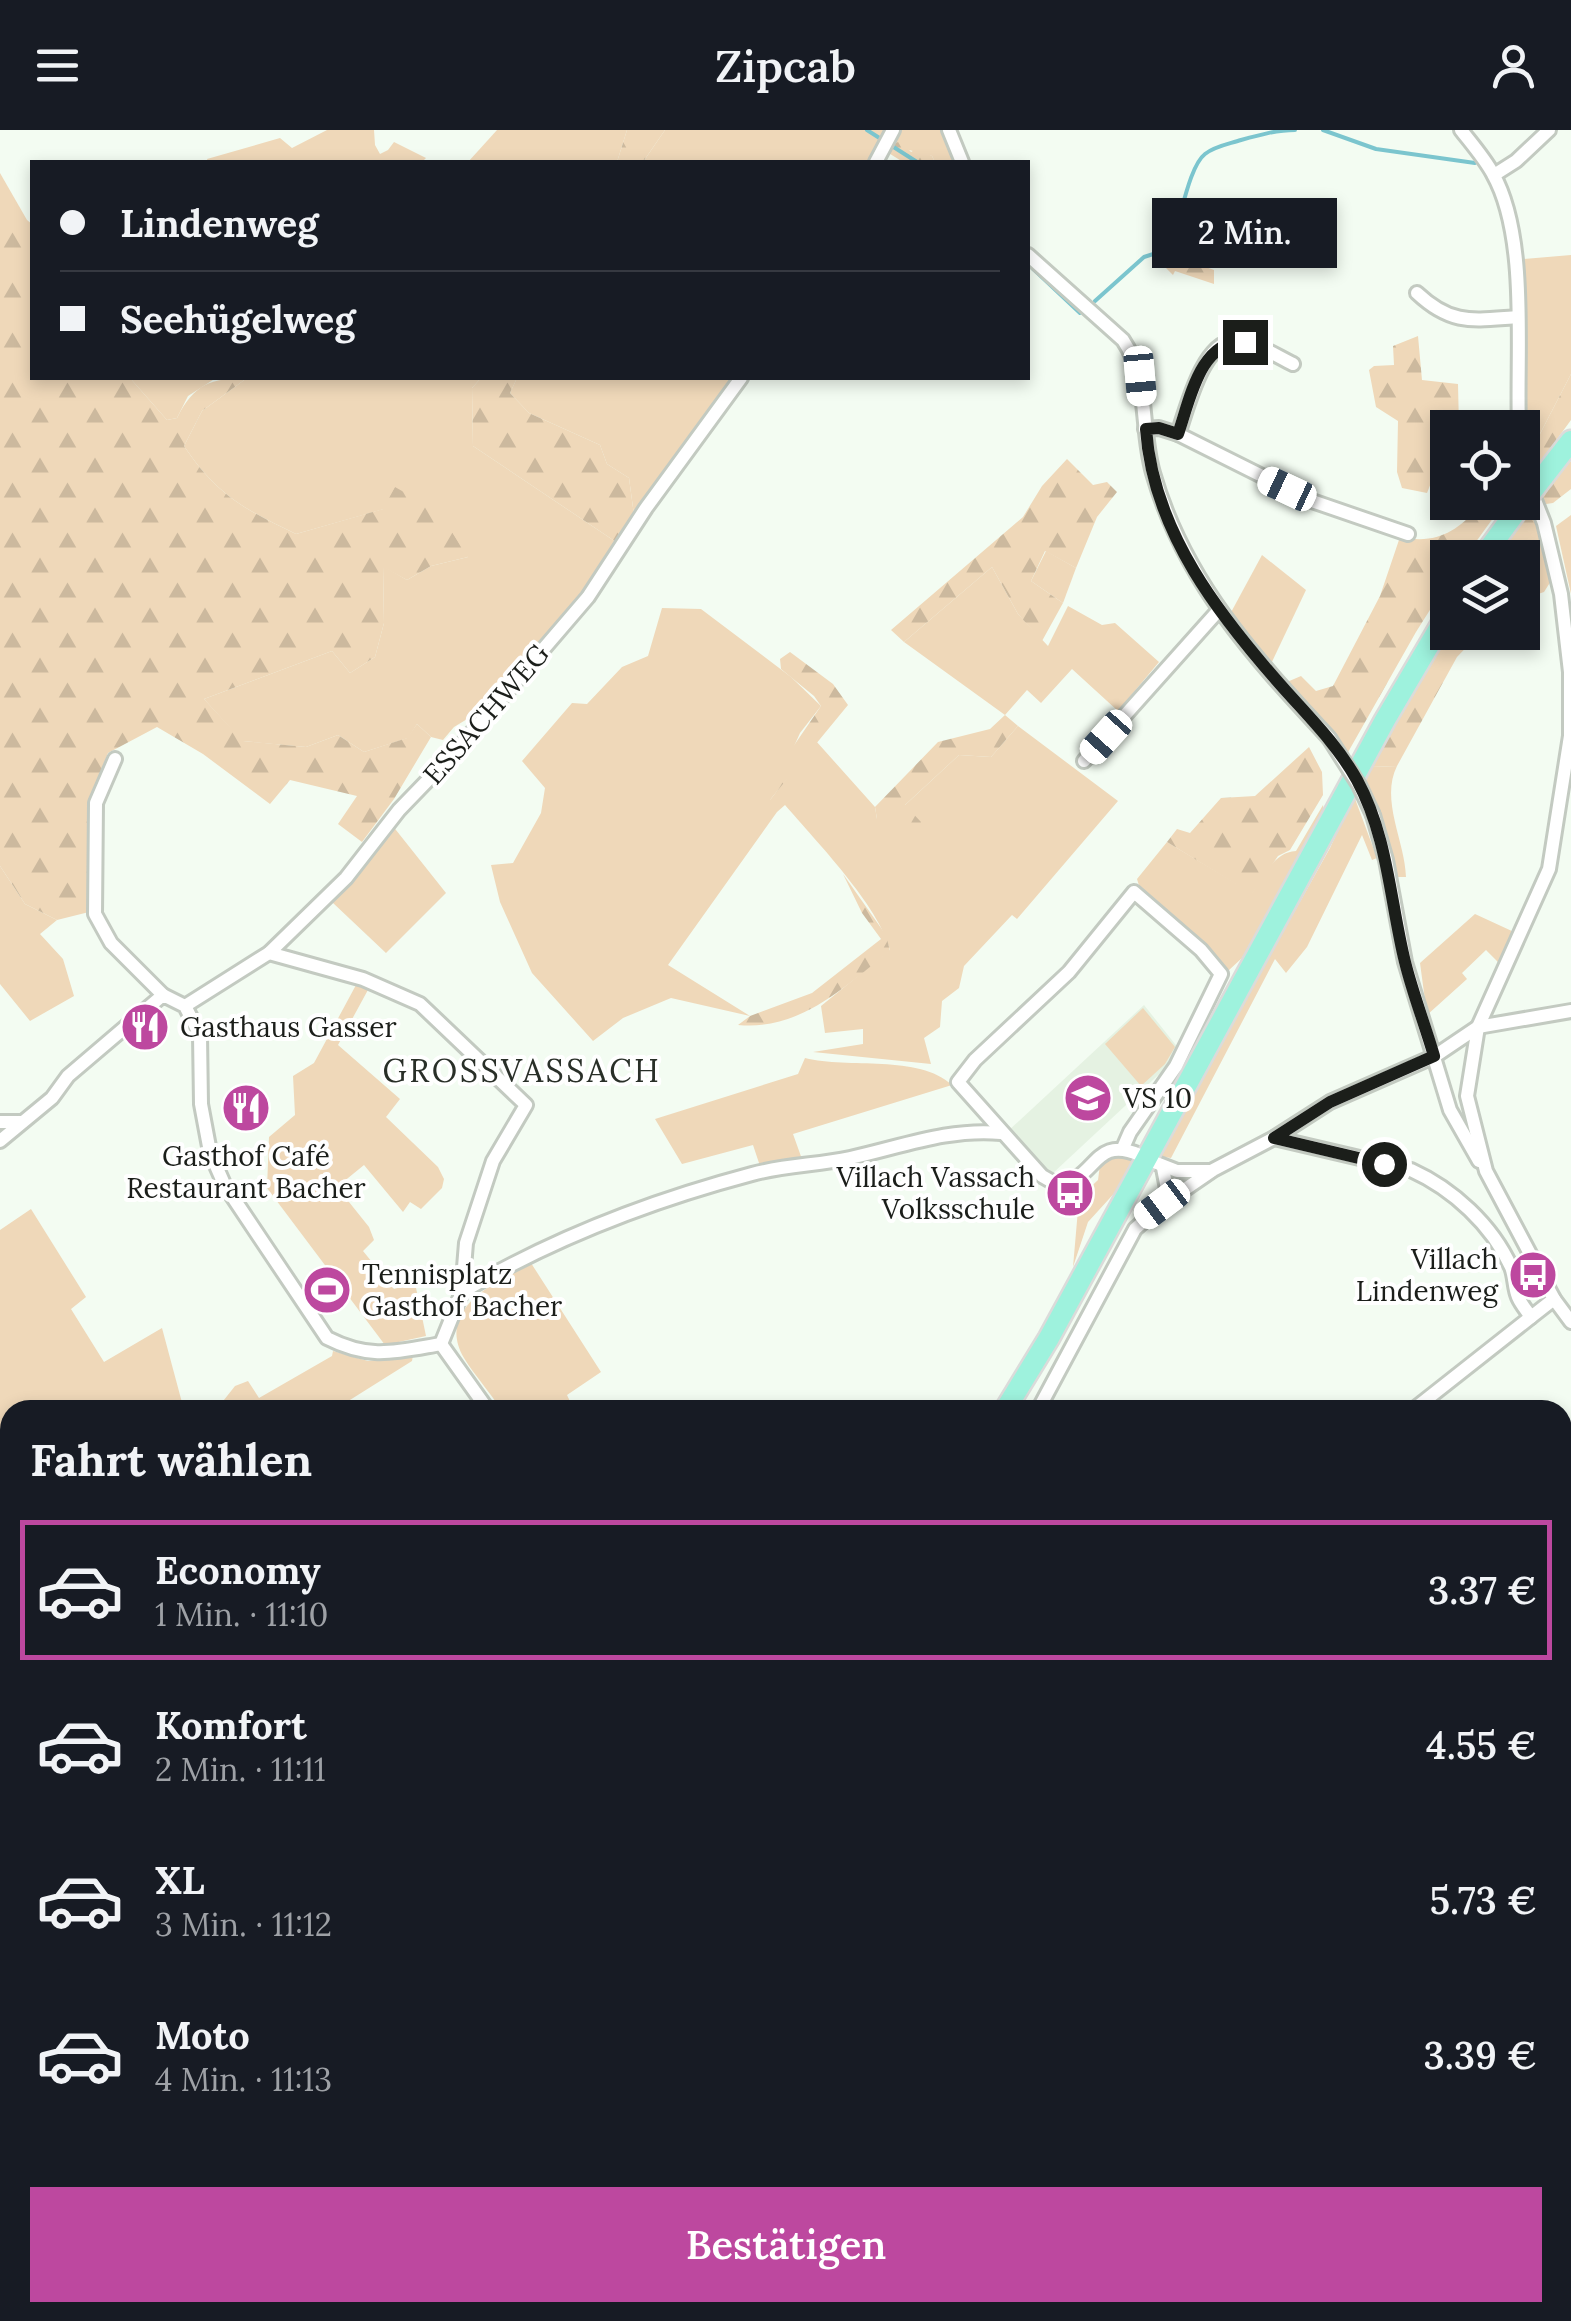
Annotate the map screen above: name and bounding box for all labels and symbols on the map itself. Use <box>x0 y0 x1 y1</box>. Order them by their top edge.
callout: 2 Min. <box>1152 197 1338 267</box>
route end <box>1223 320 1268 365</box>
car <box>1122 345 1158 407</box>
car <box>1253 463 1321 515</box>
street label: ESSACHWEG <box>415 636 557 792</box>
car <box>1075 705 1137 769</box>
restaurant icon: Gasthaus Gasser <box>119 1001 171 1053</box>
place label: Gasthaus Gasser <box>180 1009 397 1045</box>
district label: GROSSVASSACH <box>382 1050 662 1091</box>
school or university icon: VS 10 <box>1062 1072 1114 1124</box>
place label: VS 10 <box>1122 1080 1192 1116</box>
restaurant icon: Gasthof Café Restaurant Bacher <box>220 1082 272 1134</box>
place label: Gasthof Café Restaurant Bacher <box>126 1138 366 1206</box>
route start <box>1362 1142 1407 1187</box>
place label: Villach Vassach Volksschule <box>835 1159 1035 1227</box>
bus stop icon: Villach Vassach Volksschule <box>1044 1167 1096 1219</box>
car <box>1129 1174 1195 1234</box>
place label: Villach Lindenweg <box>1356 1241 1499 1309</box>
bus stop icon: Villach Lindenweg <box>1507 1249 1559 1301</box>
place label: Tennisplatz Gasthof Bacher <box>362 1256 562 1324</box>
sports icon: Tennisplatz Gasthof Bacher <box>301 1264 353 1316</box>

